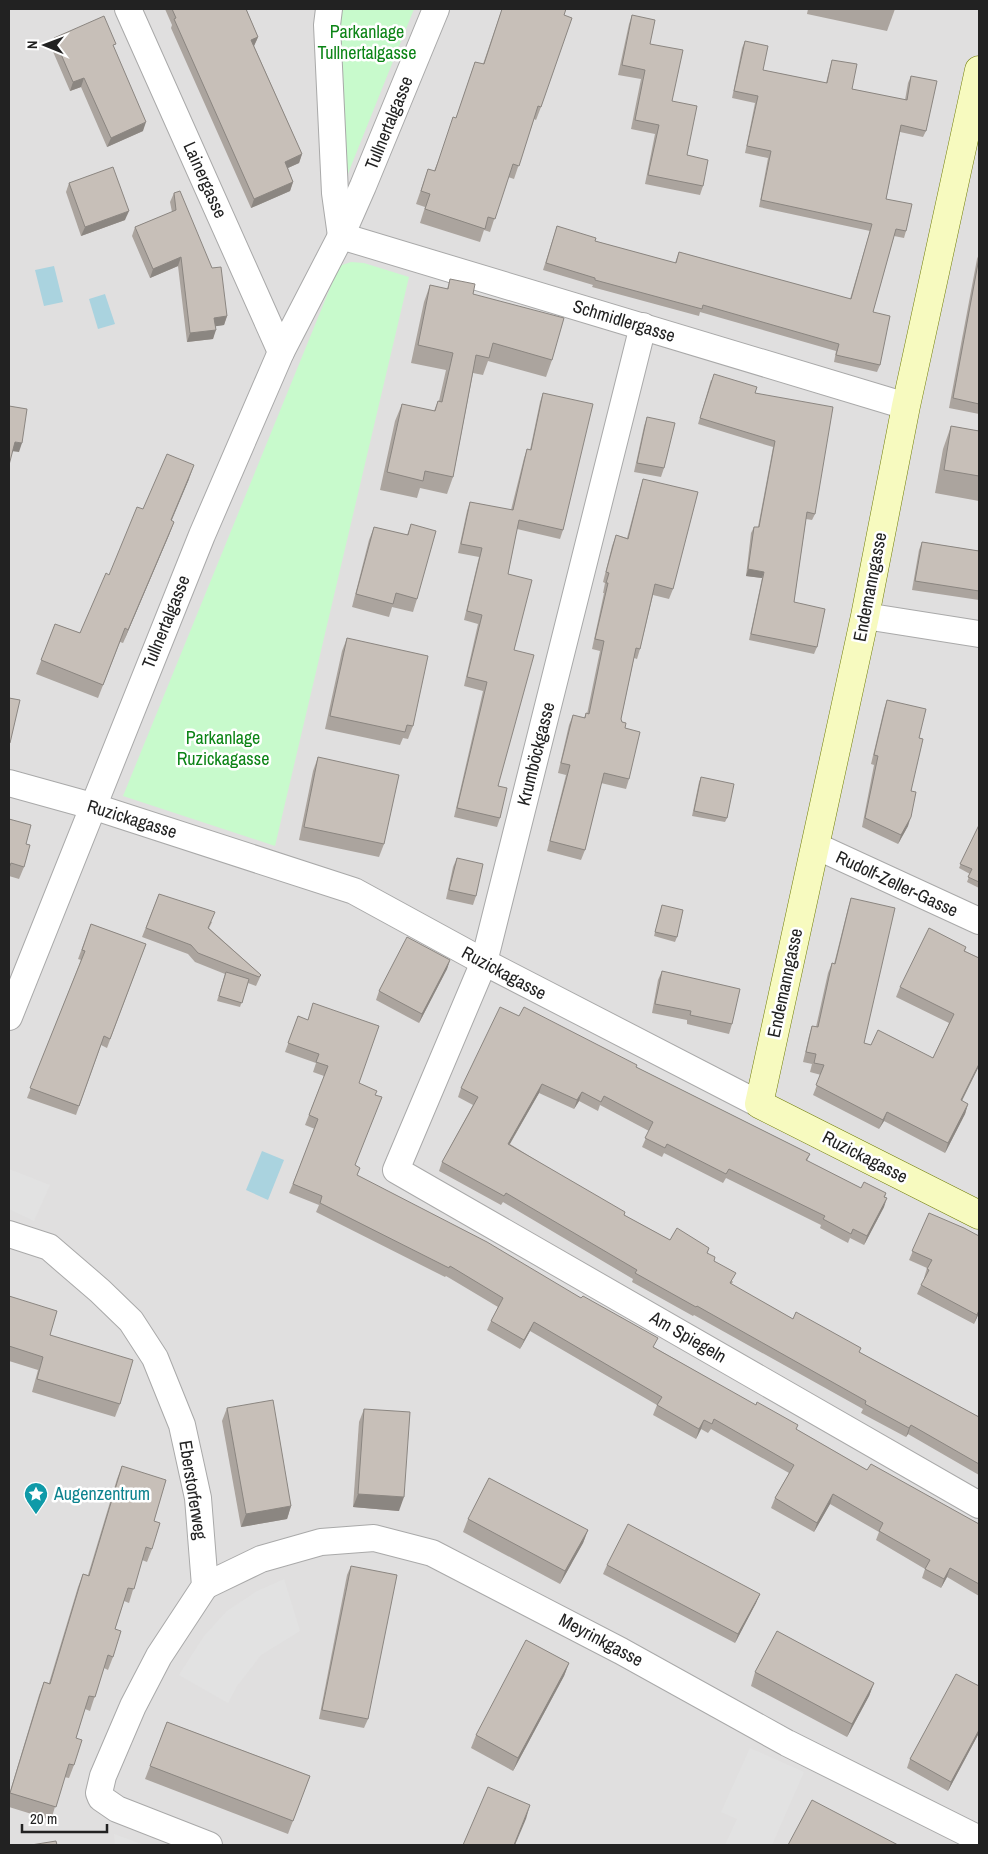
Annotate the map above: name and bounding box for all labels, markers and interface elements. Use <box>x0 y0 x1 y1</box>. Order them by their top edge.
park label: Parkanlage Tullnertalgasse <box>318 19 416 65</box>
north arrow <box>20 20 70 70</box>
text: N <box>23 40 41 49</box>
street label: Tullnertalgasse <box>358 72 419 173</box>
street label: Lainergasse <box>178 138 233 222</box>
street label: Schmidlergasse <box>570 293 678 348</box>
street label: Endemanngasse <box>847 530 892 644</box>
street label: Tullnertalgasse <box>135 571 196 672</box>
street label: Krumböckgasse <box>511 700 560 808</box>
park label: Parkanlage Ruzickagasse <box>177 725 269 771</box>
street label: Ruzickagasse <box>84 793 180 844</box>
street label: Rudolf-Zeller-Gasse <box>832 844 962 923</box>
street label: Endemanngasse <box>761 926 808 1040</box>
street label: Ruzickagasse <box>457 940 551 1005</box>
street label: Ruzickagasse <box>818 1124 912 1189</box>
street label: Am Spiegeln <box>645 1304 731 1369</box>
street label: Eberstorferweg <box>173 1439 214 1542</box>
place icon: Augenzentrum <box>23 1481 49 1515</box>
place label: Augenzentrum <box>53 1481 150 1506</box>
street label: Meyrinkgasse <box>555 1607 648 1672</box>
scale bar <box>22 1802 108 1834</box>
text: 20 m <box>30 1808 57 1829</box>

